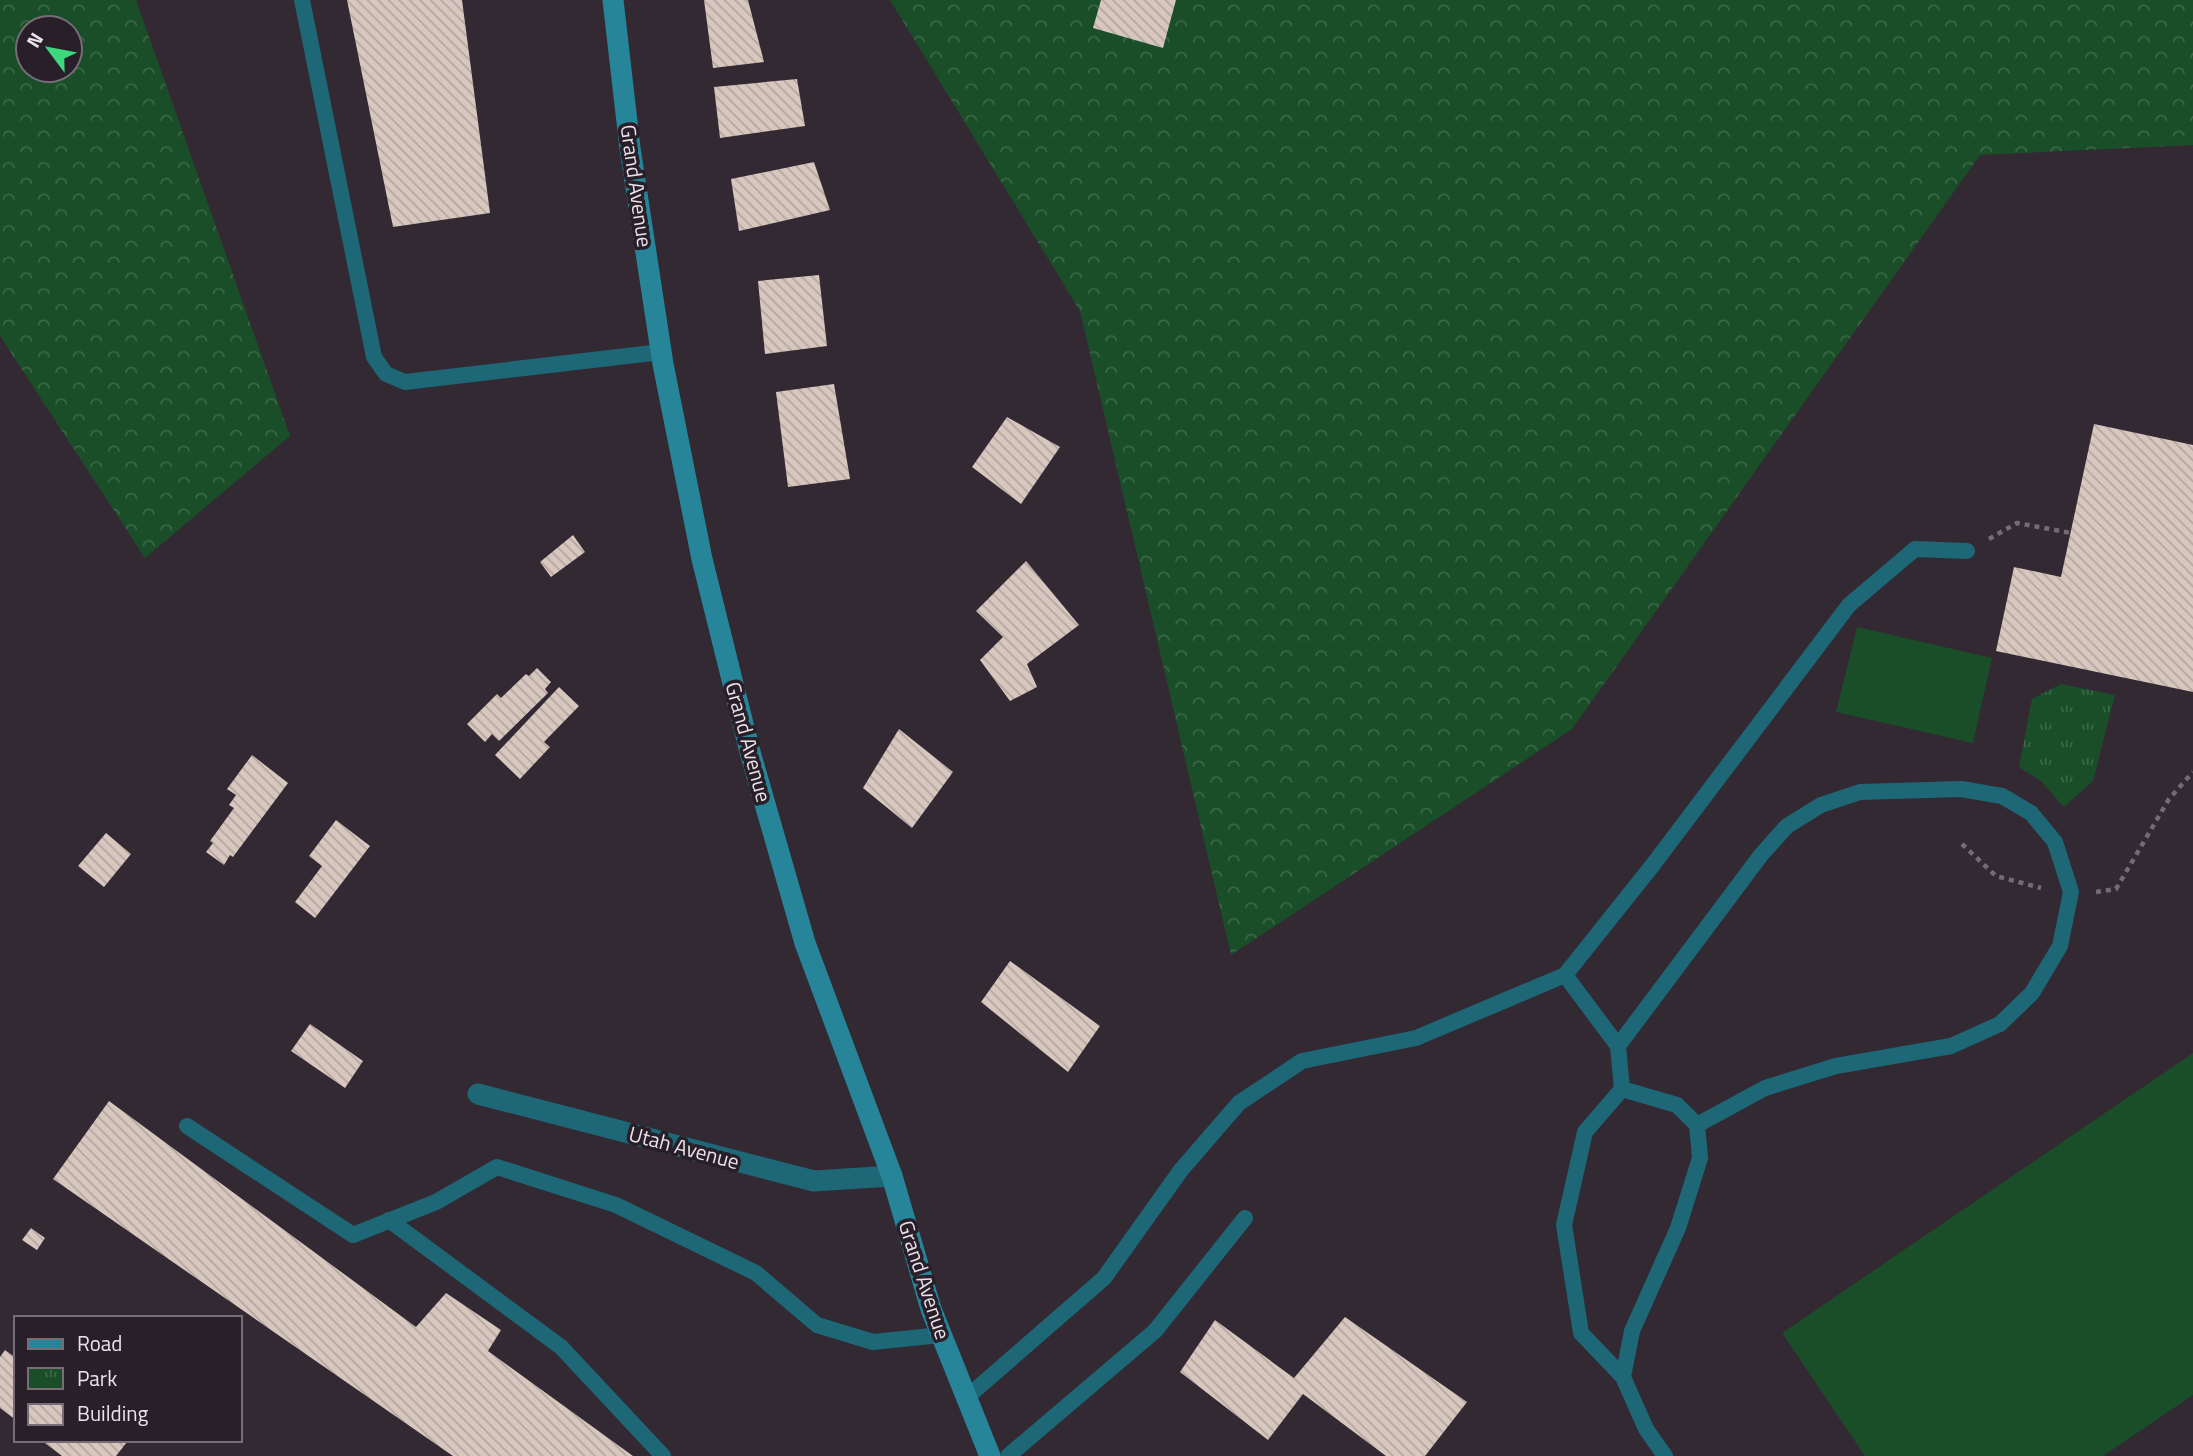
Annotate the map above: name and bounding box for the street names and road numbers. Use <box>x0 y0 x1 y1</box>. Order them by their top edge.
street label: Grand Avenue <box>613 123 661 249</box>
street label: Grand Avenue <box>718 678 780 805</box>
street label: Utah Avenue <box>626 1117 743 1177</box>
street label: Grand Avenue <box>891 1216 959 1343</box>

